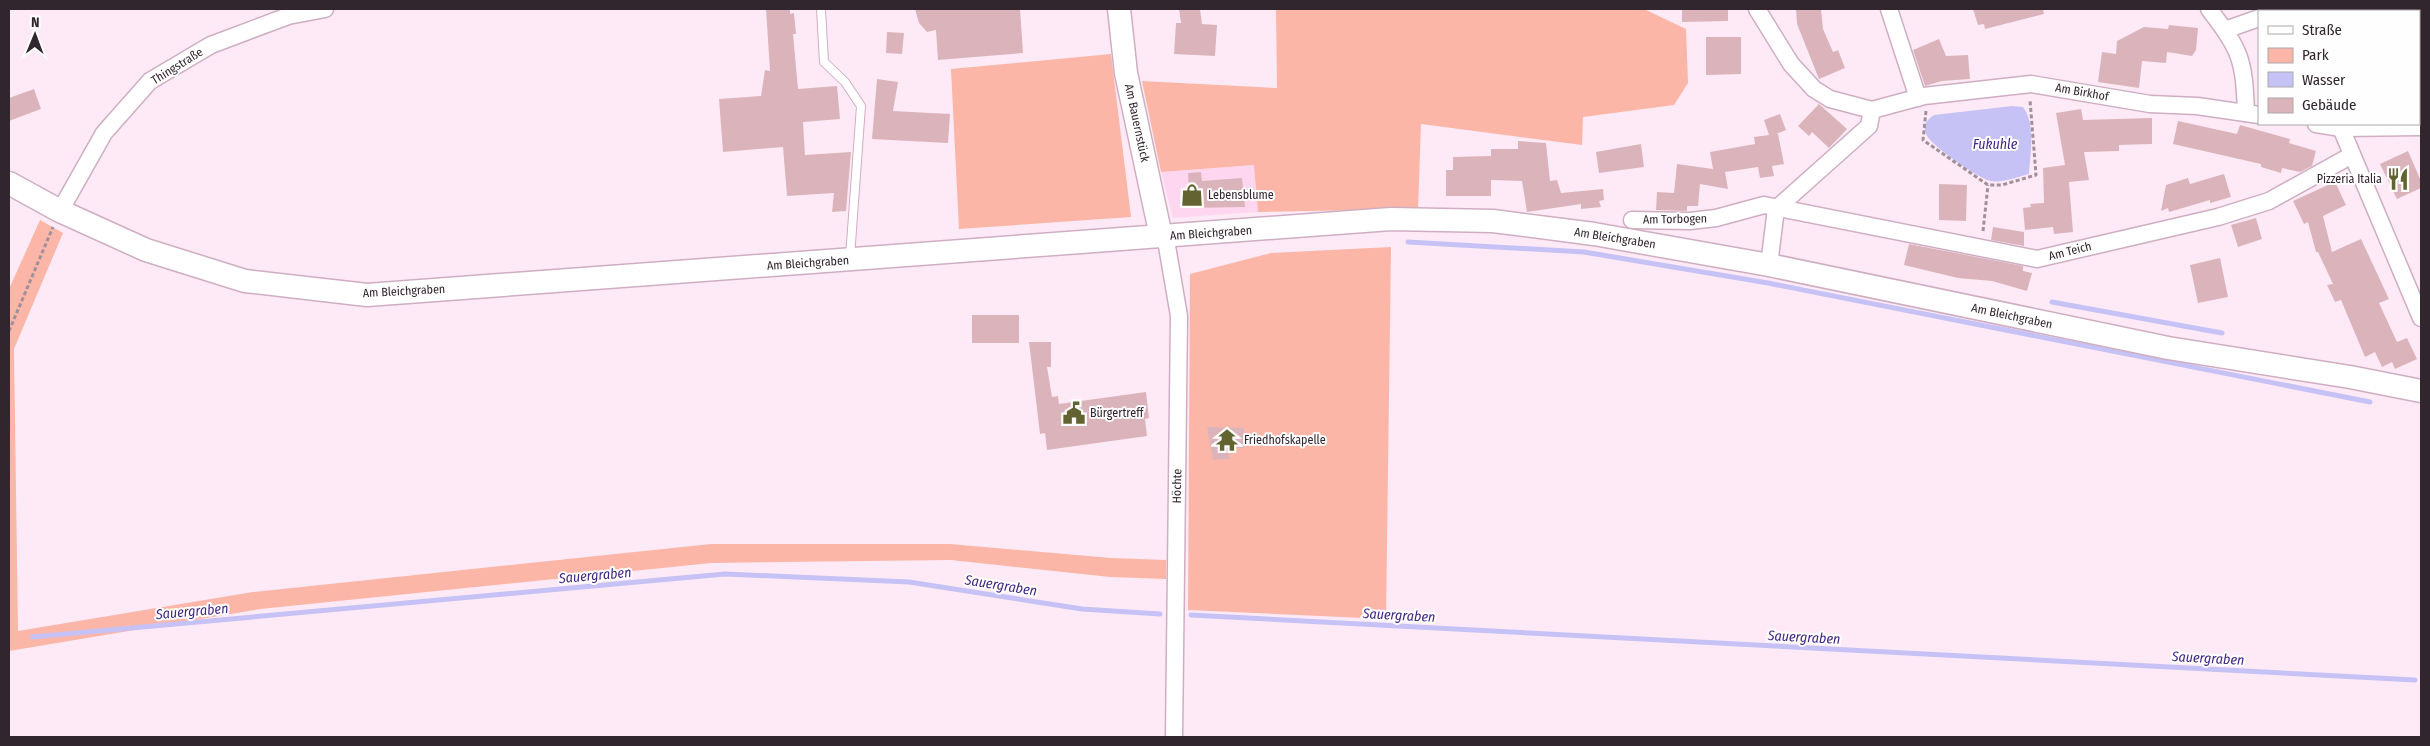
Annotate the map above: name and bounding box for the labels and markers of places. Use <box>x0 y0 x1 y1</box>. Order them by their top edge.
restaurant icon: Pizzeria Italia <box>2385 166 2411 192</box>
place label: Pizzeria Italia <box>2317 172 2382 186</box>
shop icon: Lebensblume <box>1179 182 1205 208</box>
place label: Lebensblume <box>1208 188 1274 202</box>
public building icon: Bürgertreff <box>1061 400 1087 426</box>
place label: Bürgertreff <box>1090 406 1145 420</box>
temple icon: Friedhofskapelle <box>1214 427 1240 453</box>
place label: Friedhofskapelle <box>1244 433 1326 447</box>

